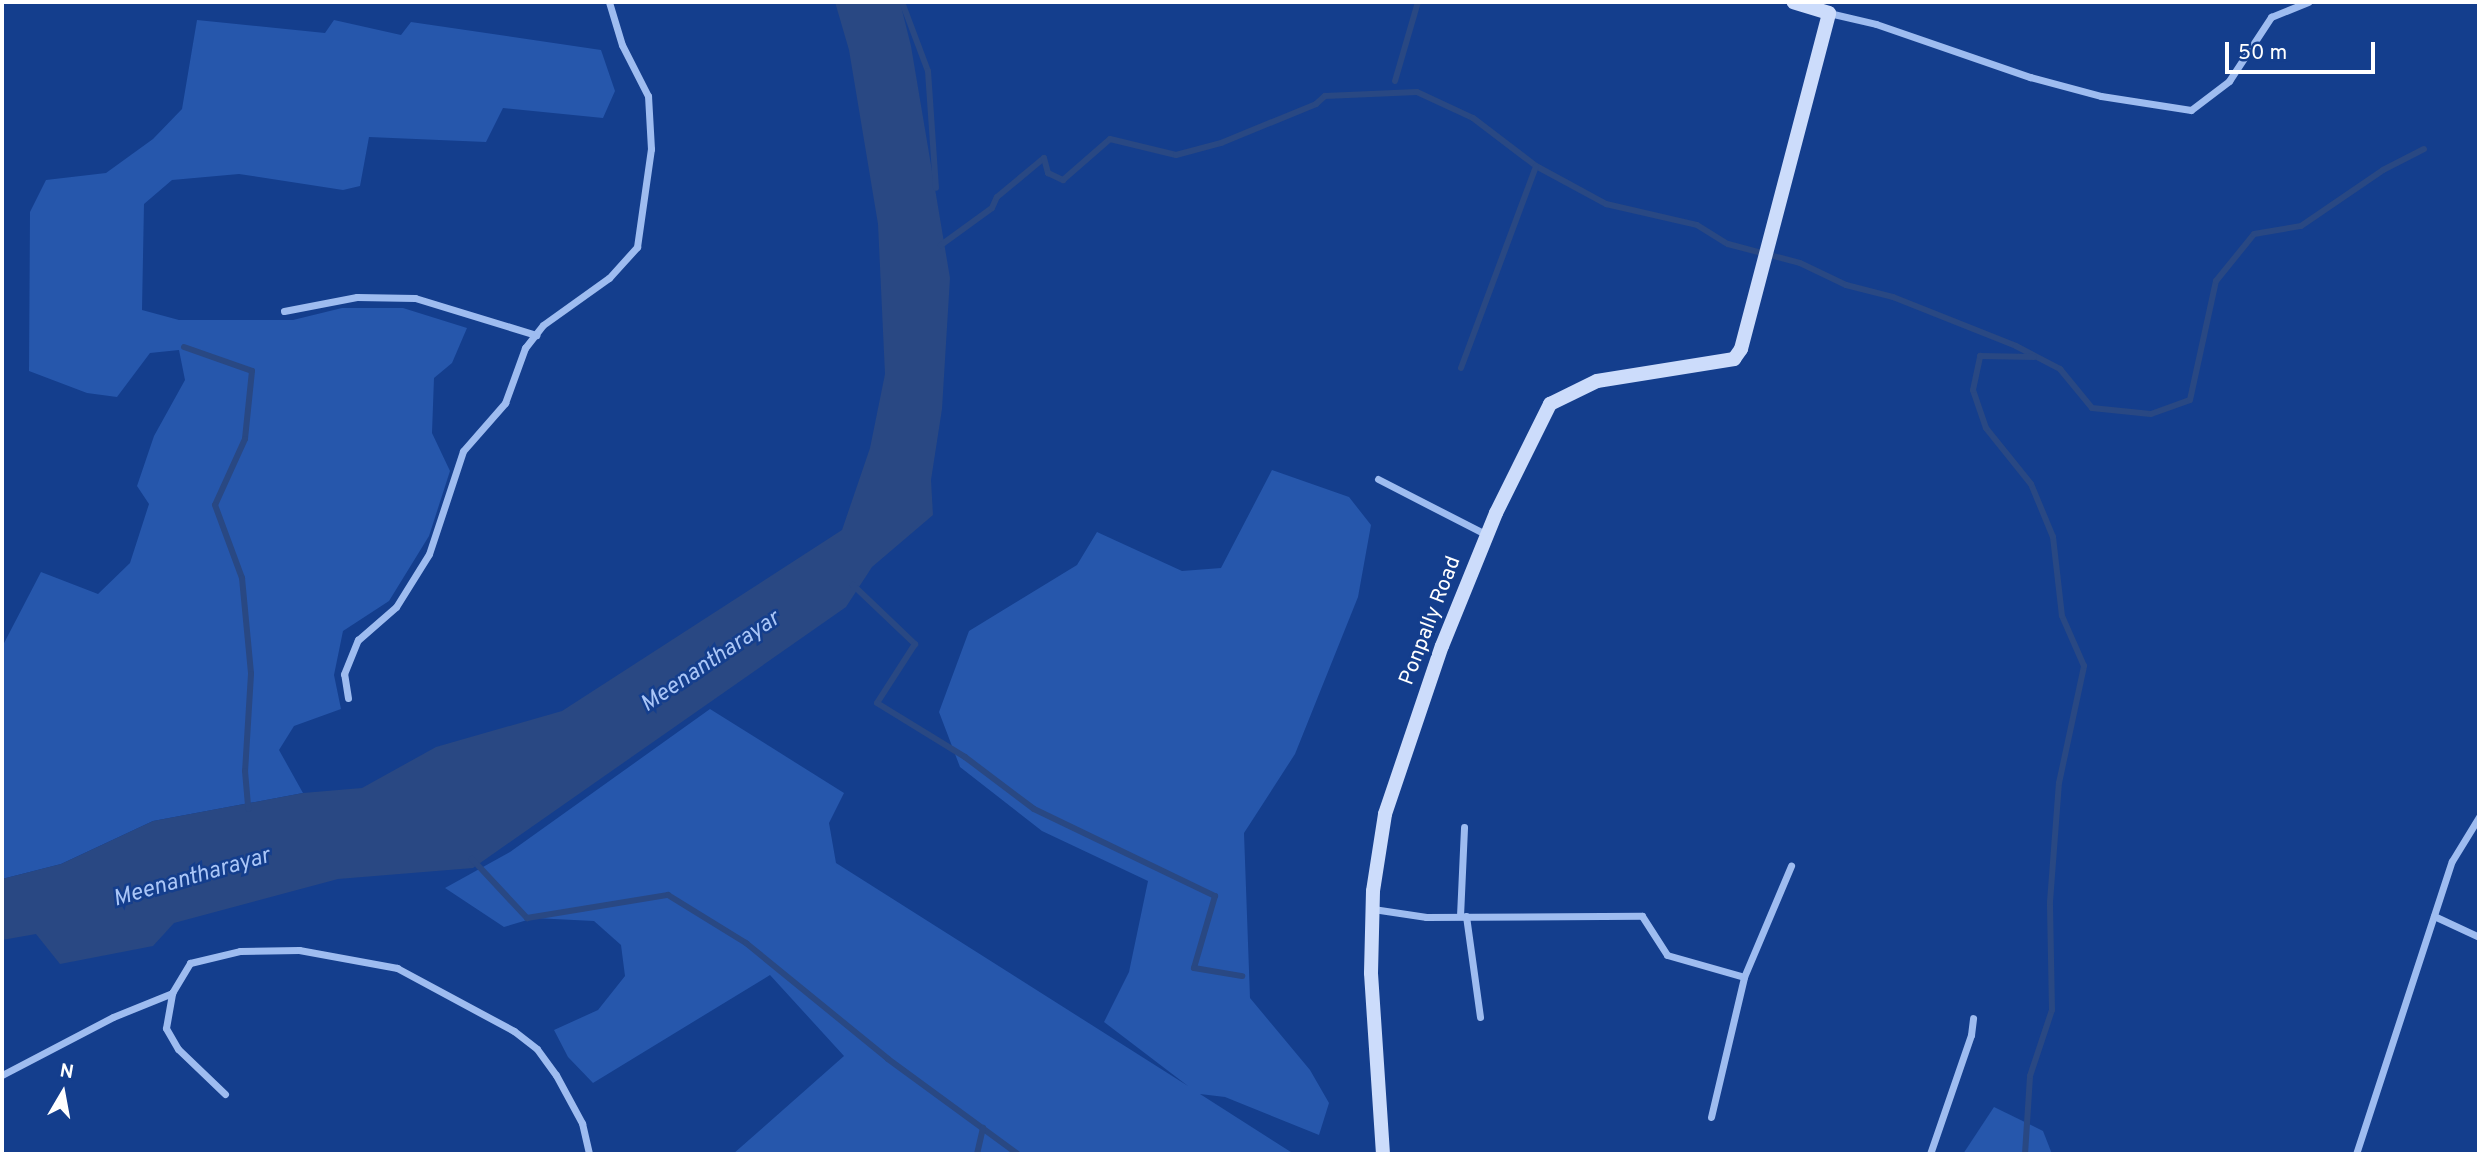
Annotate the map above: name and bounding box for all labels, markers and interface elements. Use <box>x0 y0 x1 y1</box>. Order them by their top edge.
scale bar <box>2229 28 2380 72</box>
text: 50 m <box>2238 40 2287 67</box>
street label: Ponpally Road <box>1395 553 1467 689</box>
water label: Meenantharayar <box>636 606 786 720</box>
water label: Meenantharayar <box>110 843 274 915</box>
north arrow <box>28 1058 98 1128</box>
text: N <box>58 1059 75 1085</box>

